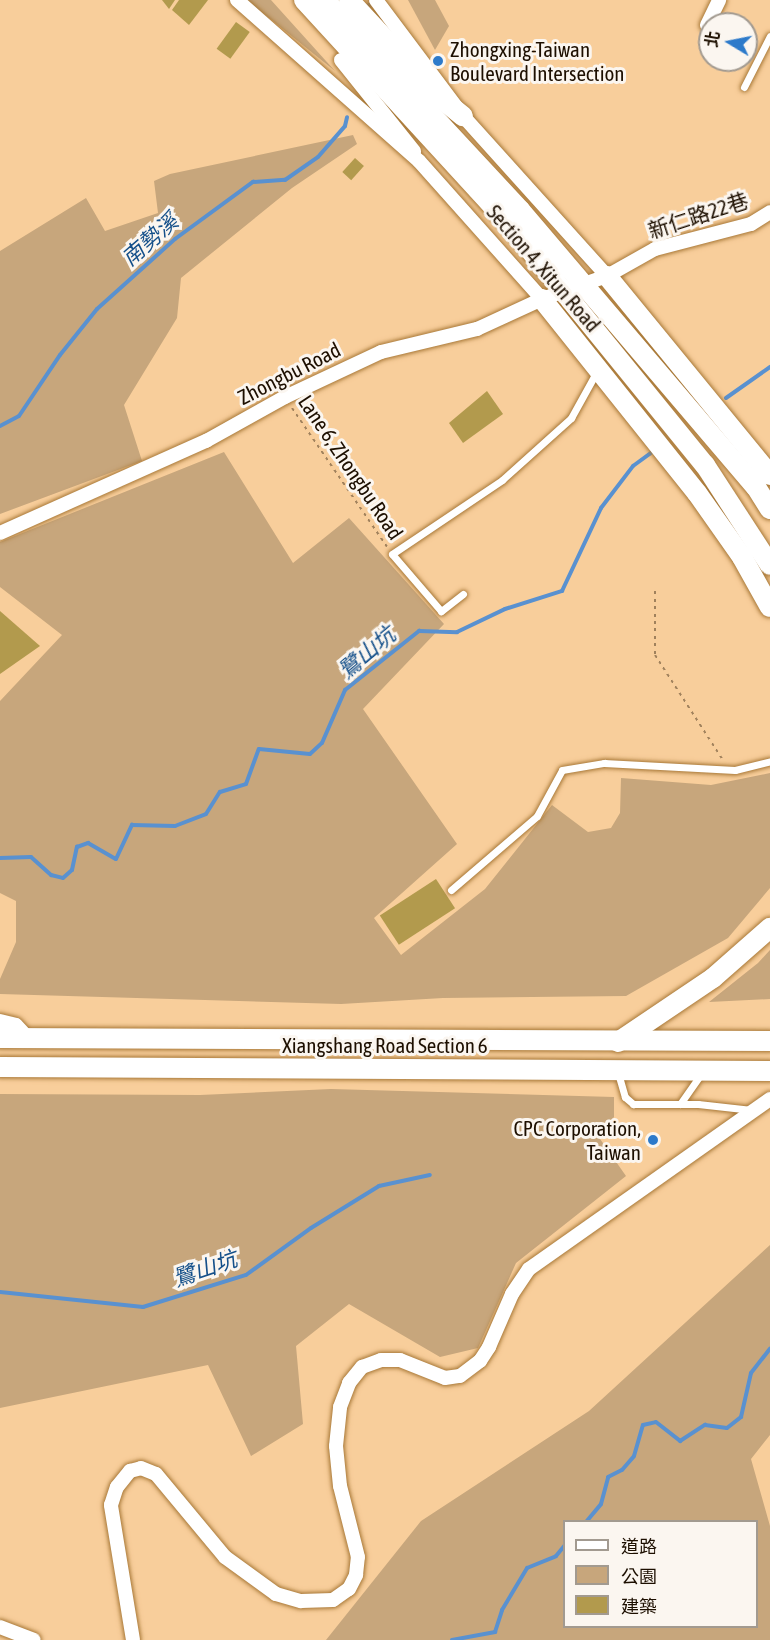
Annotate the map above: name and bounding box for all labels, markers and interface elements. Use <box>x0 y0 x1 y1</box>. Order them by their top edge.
north arrow <box>698 12 758 72</box>
text: 北 <box>702 30 722 49</box>
place label: Zhongxing-Taiwan Boulevard Intersection <box>450 36 625 86</box>
marker: Zhongxing-Taiwan Boulevard Intersection <box>431 54 445 68</box>
street label: 新仁路22巷 <box>645 187 751 243</box>
street label: Section 4, Xitun Road <box>482 199 606 337</box>
water label: 南勢溪 <box>116 208 184 272</box>
street label: Zhongbu Road <box>233 336 345 410</box>
street label: Lane 6, Zhongbu Road <box>293 390 409 544</box>
water label: 鷺山坑 <box>333 622 401 684</box>
street label: Xiangshang Road Section 6 <box>282 1032 488 1058</box>
place label: CPC Corporation, Taiwan <box>513 1115 641 1165</box>
marker: CPC Corporation, Taiwan <box>646 1133 660 1147</box>
water label: 鷺山坑 <box>170 1246 240 1292</box>
legend <box>563 1520 758 1628</box>
text: 道路 <box>621 1536 657 1557</box>
text: 公園 <box>621 1566 657 1587</box>
text: 建築 <box>621 1596 657 1617</box>

